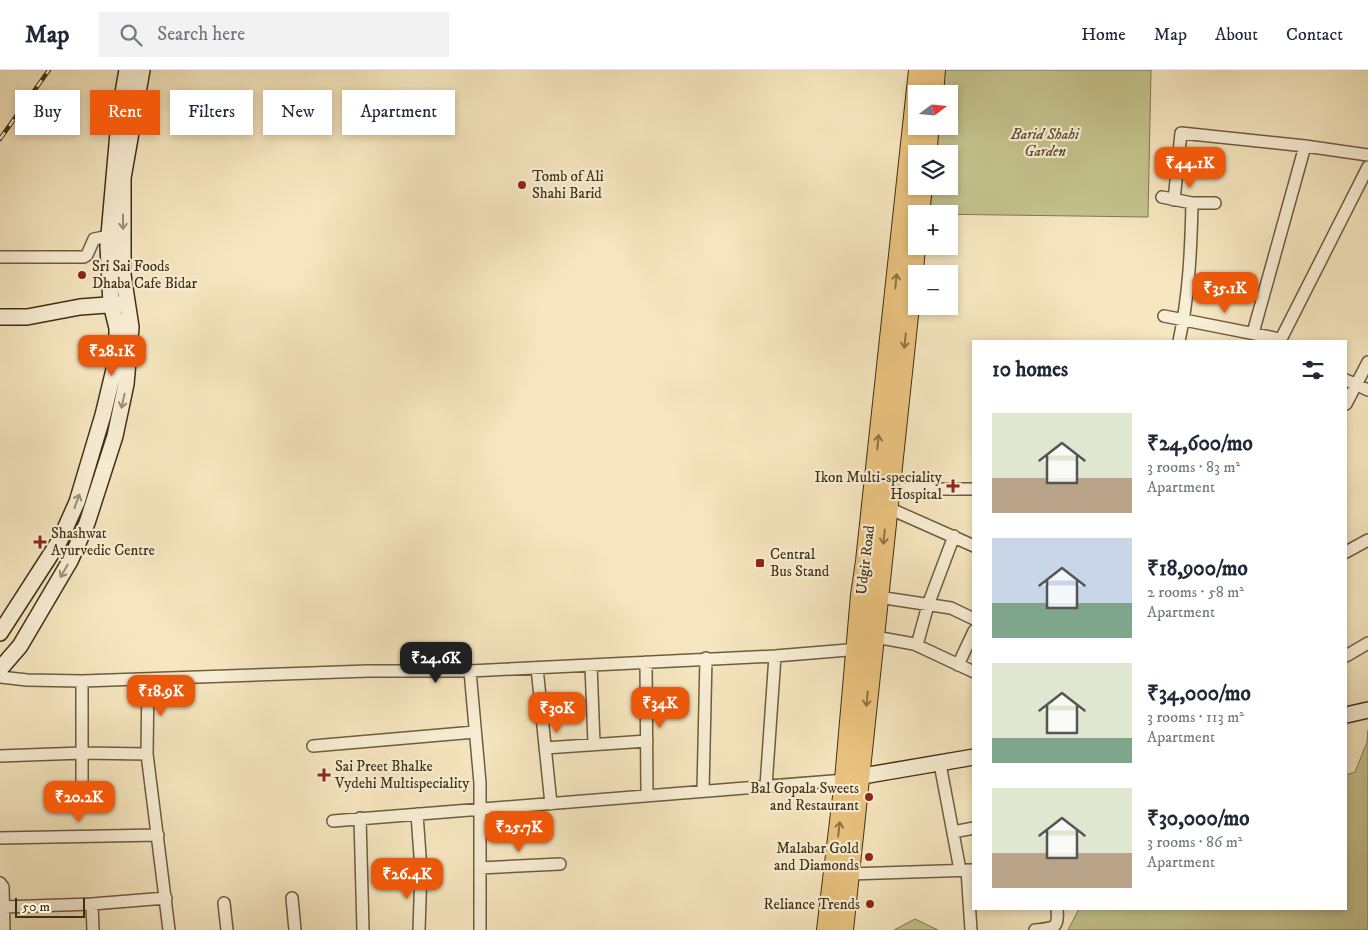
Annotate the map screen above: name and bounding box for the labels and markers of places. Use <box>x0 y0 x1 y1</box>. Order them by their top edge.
pin: ₹44.1K <box>1149 146 1231 189</box>
place label: Tomb of Ali Shahi Barid <box>532 167 604 203</box>
marker: Tomb of Ali Shahi Barid <box>516 179 528 191</box>
place label: Sri Sai Foods Dhaba Cafe Bidar <box>92 257 198 293</box>
marker: Sri Sai Foods Dhaba Cafe Bidar <box>76 269 88 281</box>
pin: ₹35.1K <box>1184 272 1266 314</box>
pin: ₹28.1K <box>71 334 153 377</box>
place label: Ikon Multi-speciality Hospital <box>815 468 943 504</box>
marker: Ikon Multi-speciality Hospital <box>946 479 960 493</box>
place label: Shashwat Ayurvedic Centre <box>51 524 155 560</box>
marker: Shashwat Ayurvedic Centre <box>33 535 47 549</box>
place label: Central Bus Stand <box>770 545 830 581</box>
marker: Central Bus Stand <box>754 557 766 569</box>
pin: ₹24.6K <box>395 642 477 684</box>
pin: ₹18.9K <box>120 674 202 717</box>
pin: ₹34K <box>630 686 690 729</box>
pin: ₹30K <box>527 692 587 734</box>
place label: Sai Preet Bhalke Vydehi Multispeciality <box>334 757 470 793</box>
marker: Sai Preet Bhalke Vydehi Multispeciality <box>317 768 331 782</box>
place label: Bal Gopala Sweets and Restaurant <box>750 779 859 815</box>
pin: ₹20.2K <box>38 780 120 823</box>
marker: Bal Gopala Sweets and Restaurant <box>863 791 875 803</box>
pin: ₹25.7K <box>478 810 560 853</box>
place label: Malabar Gold and Diamonds <box>774 839 860 875</box>
marker: Malabar Gold and Diamonds <box>863 851 875 863</box>
pin: ₹26.4K <box>366 858 448 900</box>
place label: Reliance Trends <box>764 895 860 914</box>
marker: Reliance Trends <box>864 898 876 910</box>

